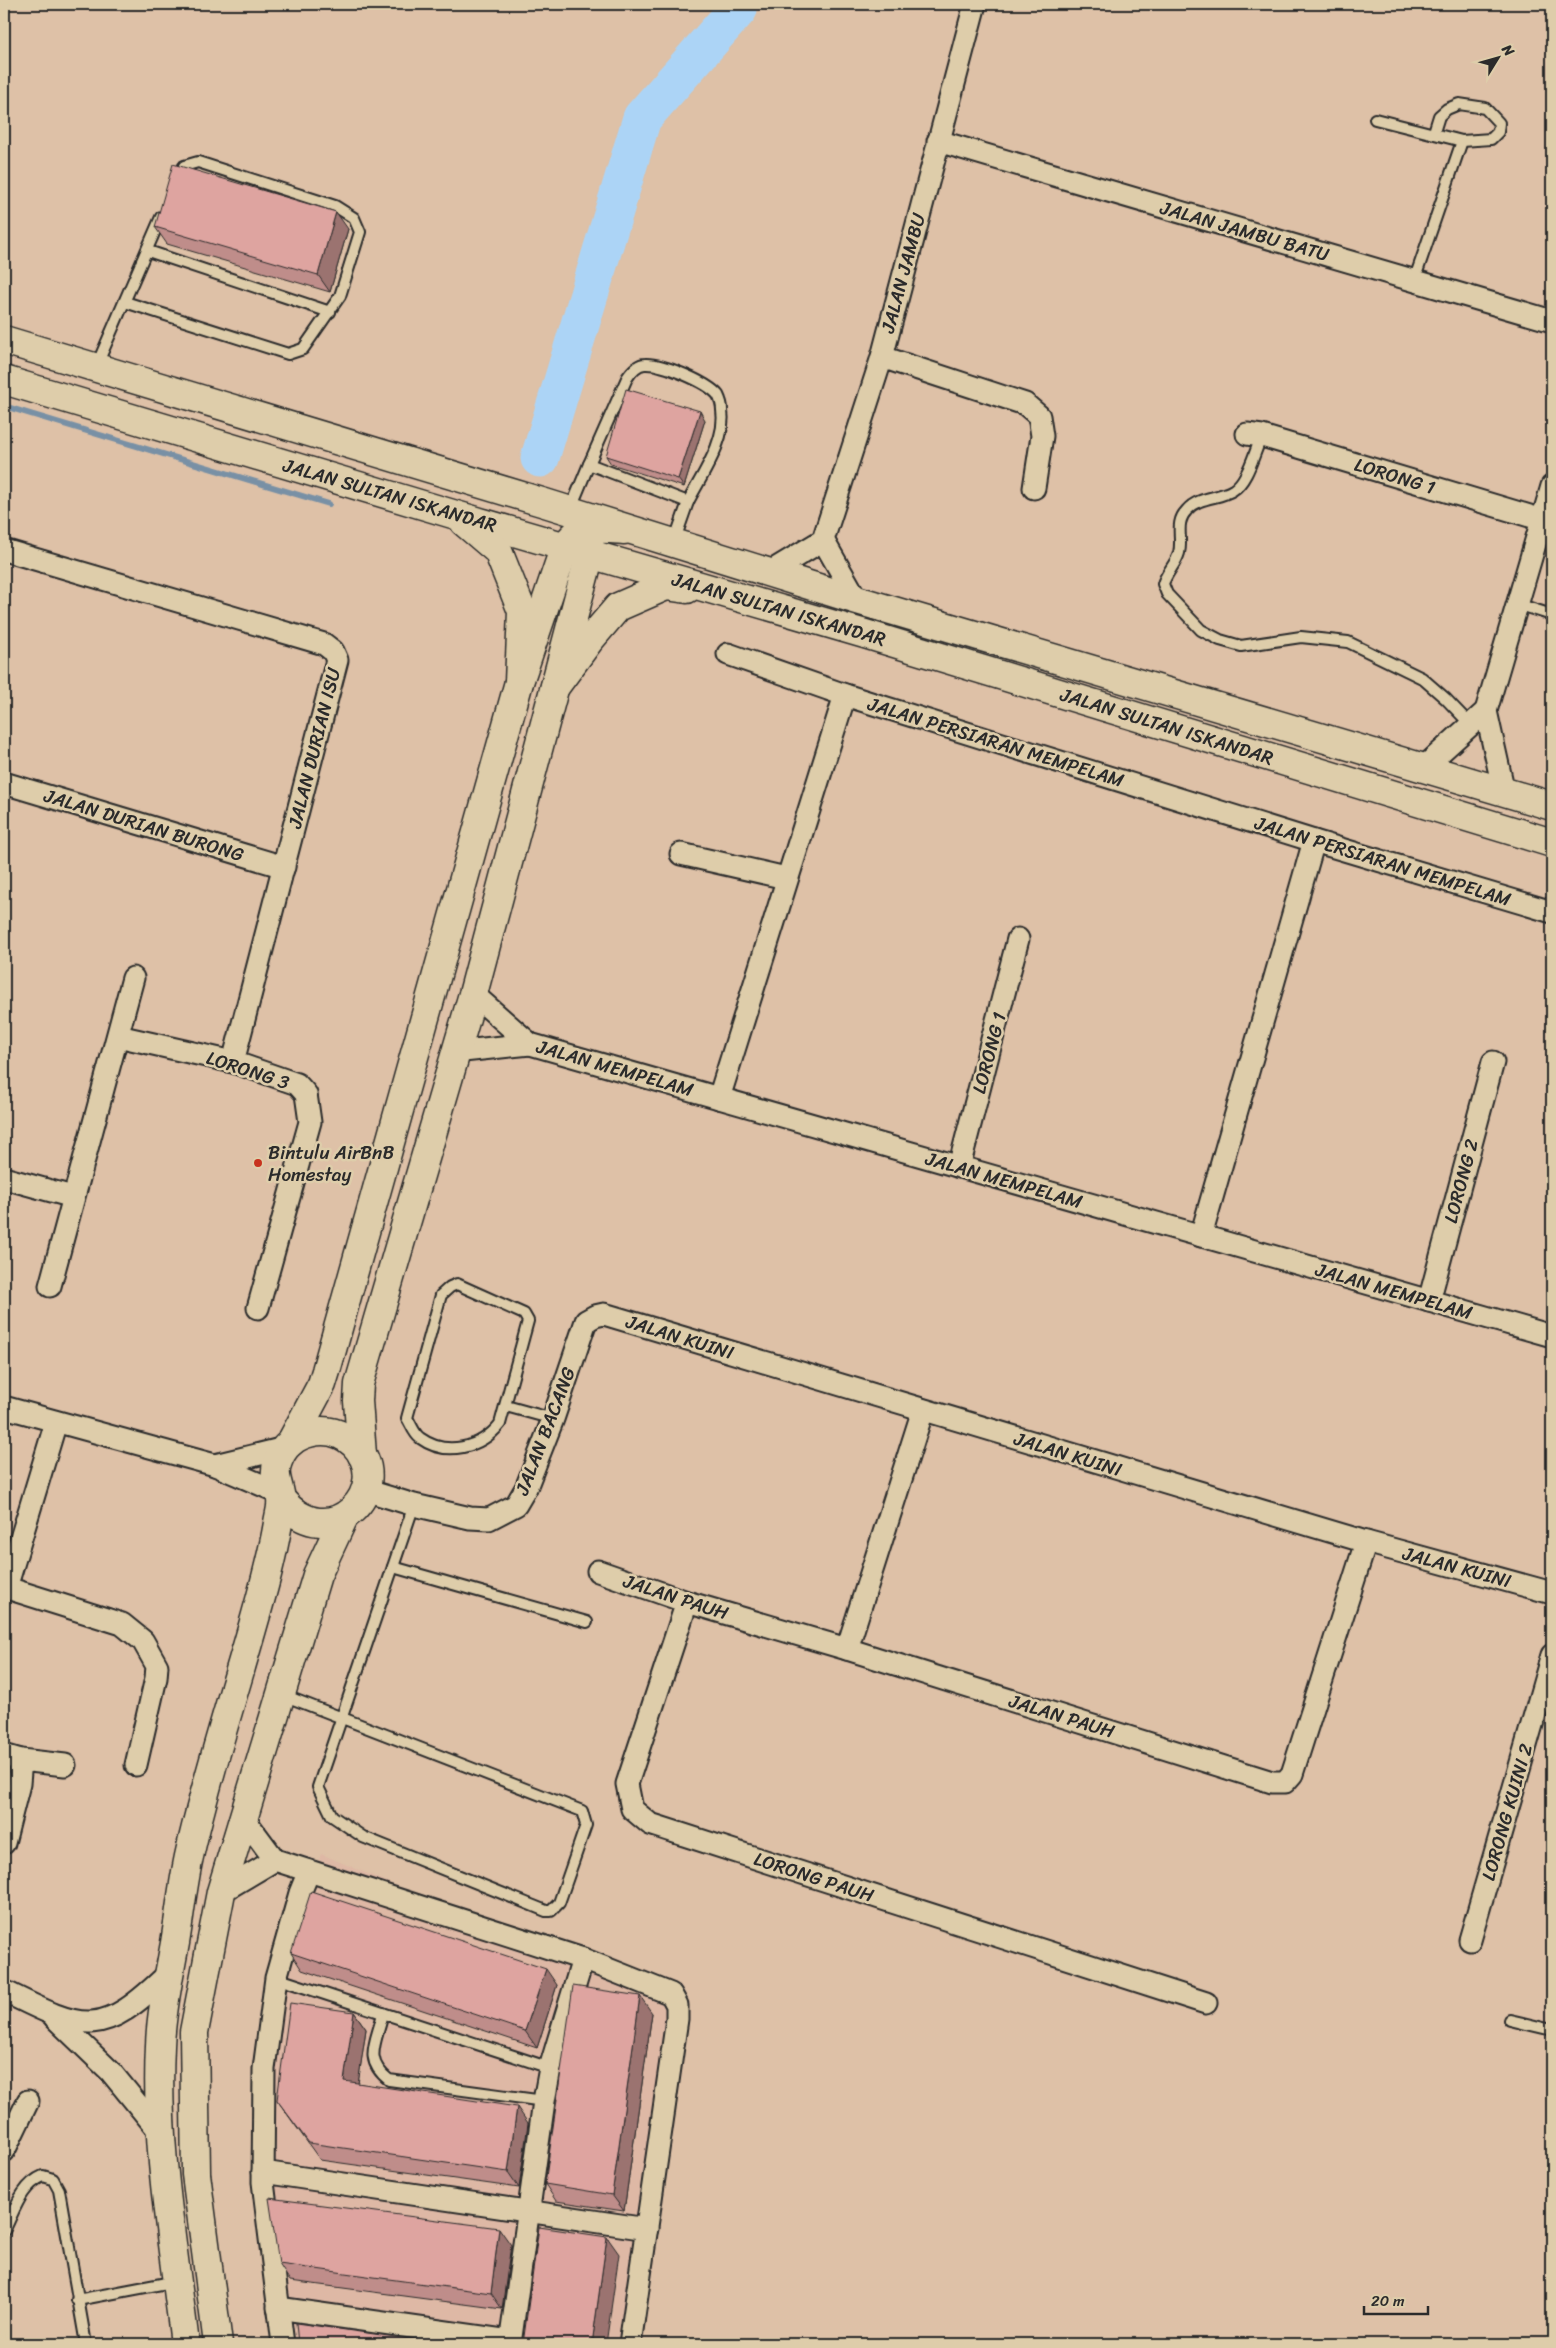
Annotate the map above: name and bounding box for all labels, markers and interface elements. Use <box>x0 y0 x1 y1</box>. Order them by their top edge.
north arrow <box>1474 32 1524 82</box>
text: N <box>1494 38 1521 62</box>
street label: JALAN JAMBU BATU <box>1156 191 1333 271</box>
street label: JALAN JAMBU <box>871 209 935 338</box>
street label: JALAN SULTAN ISKANDAR <box>278 448 501 541</box>
street label: LORONG 1 <box>1350 448 1440 504</box>
street label: JALAN SULTAN ISKANDAR <box>667 562 890 655</box>
street label: JALAN DURIAN ISU <box>278 664 350 833</box>
street label: JALAN SULTAN ISKANDAR <box>1055 678 1278 774</box>
street label: JALAN PERSIARAN MEMPELAM <box>863 687 1129 797</box>
street label: JALAN DURIAN BURONG <box>39 779 248 871</box>
street label: JALAN PERSIARAN MEMPELAM <box>1250 806 1516 916</box>
street label: LORONG 1 <box>962 1009 1016 1097</box>
street label: JALAN MEMPELAM <box>532 1030 697 1106</box>
street label: LORONG 3 <box>202 1041 294 1099</box>
street label: LORONG 2 <box>1434 1135 1488 1227</box>
place label: Bintulu AirBnB Homestay <box>268 1136 394 1191</box>
street label: JALAN MEMPELAM <box>921 1142 1086 1218</box>
marker: Bintulu AirBnB Homestay <box>252 1157 264 1169</box>
street label: JALAN MEMPELAM <box>1311 1253 1476 1329</box>
street label: JALAN KUINI <box>621 1305 738 1369</box>
street label: JALAN BACANG <box>505 1362 585 1501</box>
street label: JALAN KUINI <box>1009 1422 1126 1486</box>
street label: JALAN KUINI <box>1398 1536 1515 1597</box>
street label: JALAN PAUH <box>618 1564 733 1630</box>
street label: JALAN PAUH <box>1004 1684 1119 1748</box>
street label: LORONG KUINI 2 <box>1472 1740 1542 1884</box>
street label: LORONG PAUH <box>750 1842 878 1912</box>
scale bar <box>1364 2283 1427 2315</box>
text: 20 m <box>1371 2288 1405 2314</box>

